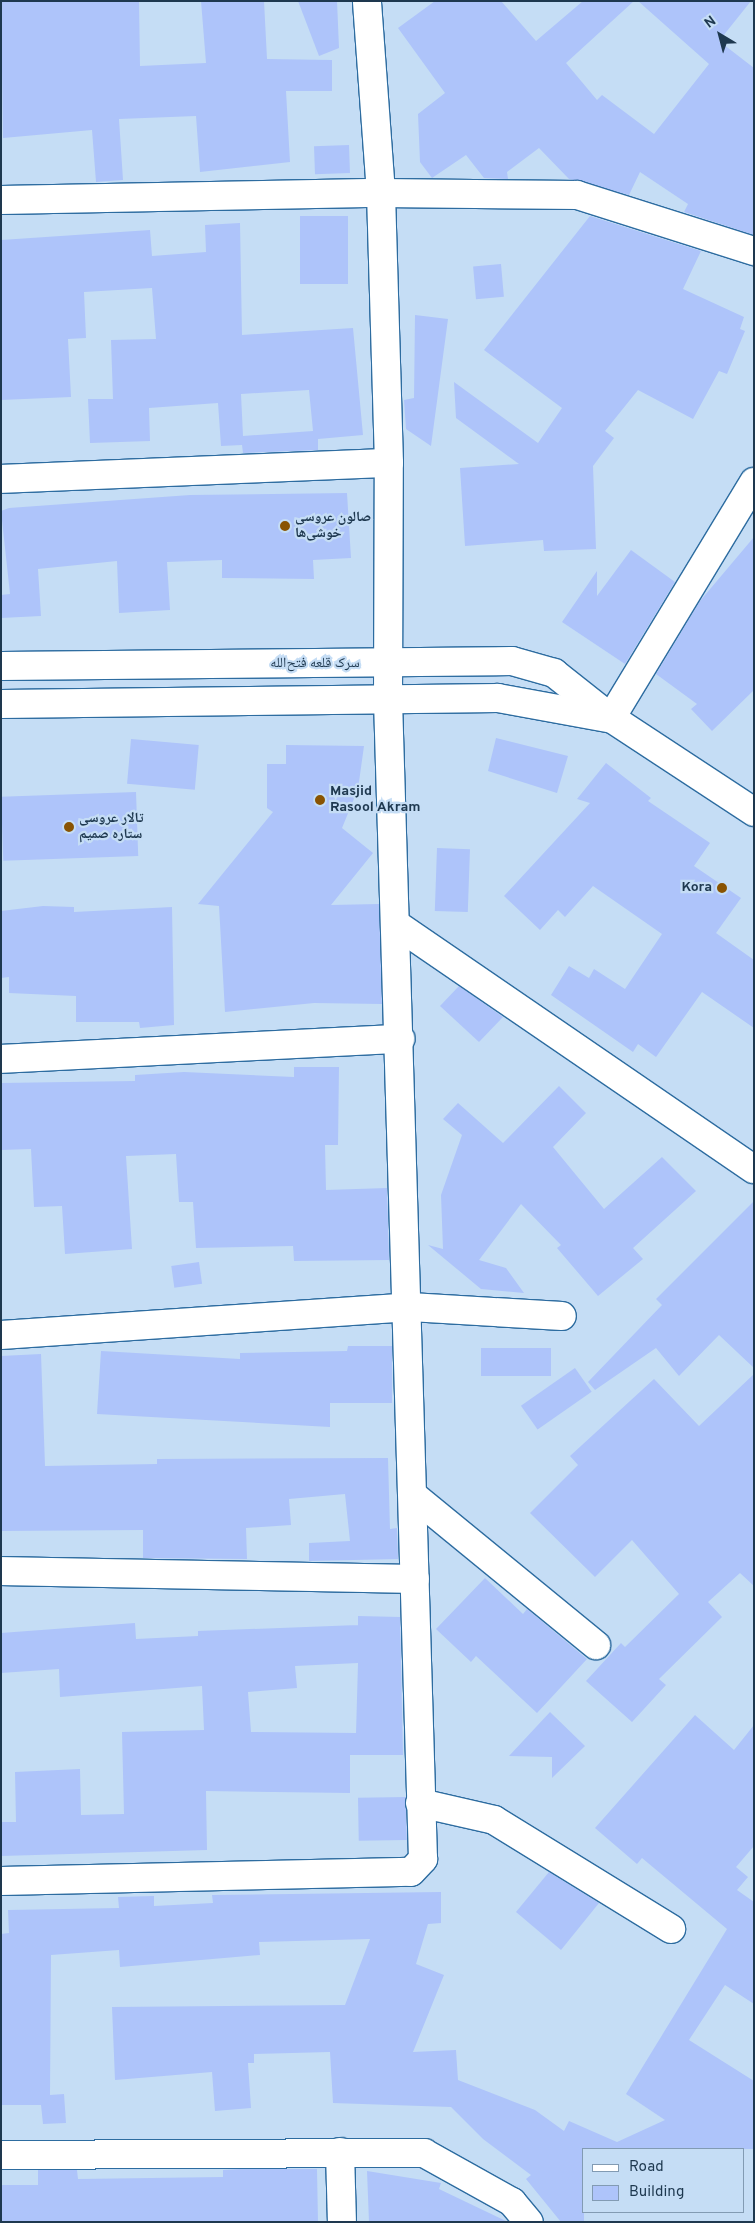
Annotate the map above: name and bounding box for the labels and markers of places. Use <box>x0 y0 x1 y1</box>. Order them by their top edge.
place label: صالون عروسی خوشی‌ها <box>295 510 371 542</box>
marker: صالون عروسی خوشی‌ها <box>279 520 291 532</box>
place label: Masjid Rasool Akram <box>330 784 421 816</box>
marker: Masjid Rasool Akram <box>314 794 326 806</box>
place label: تالار عروسی ستاره صمیم <box>79 811 143 844</box>
marker: تالار عروسی ستاره صمیم <box>63 821 75 833</box>
place label: Kora <box>681 880 712 896</box>
marker: Kora <box>716 882 728 894</box>

